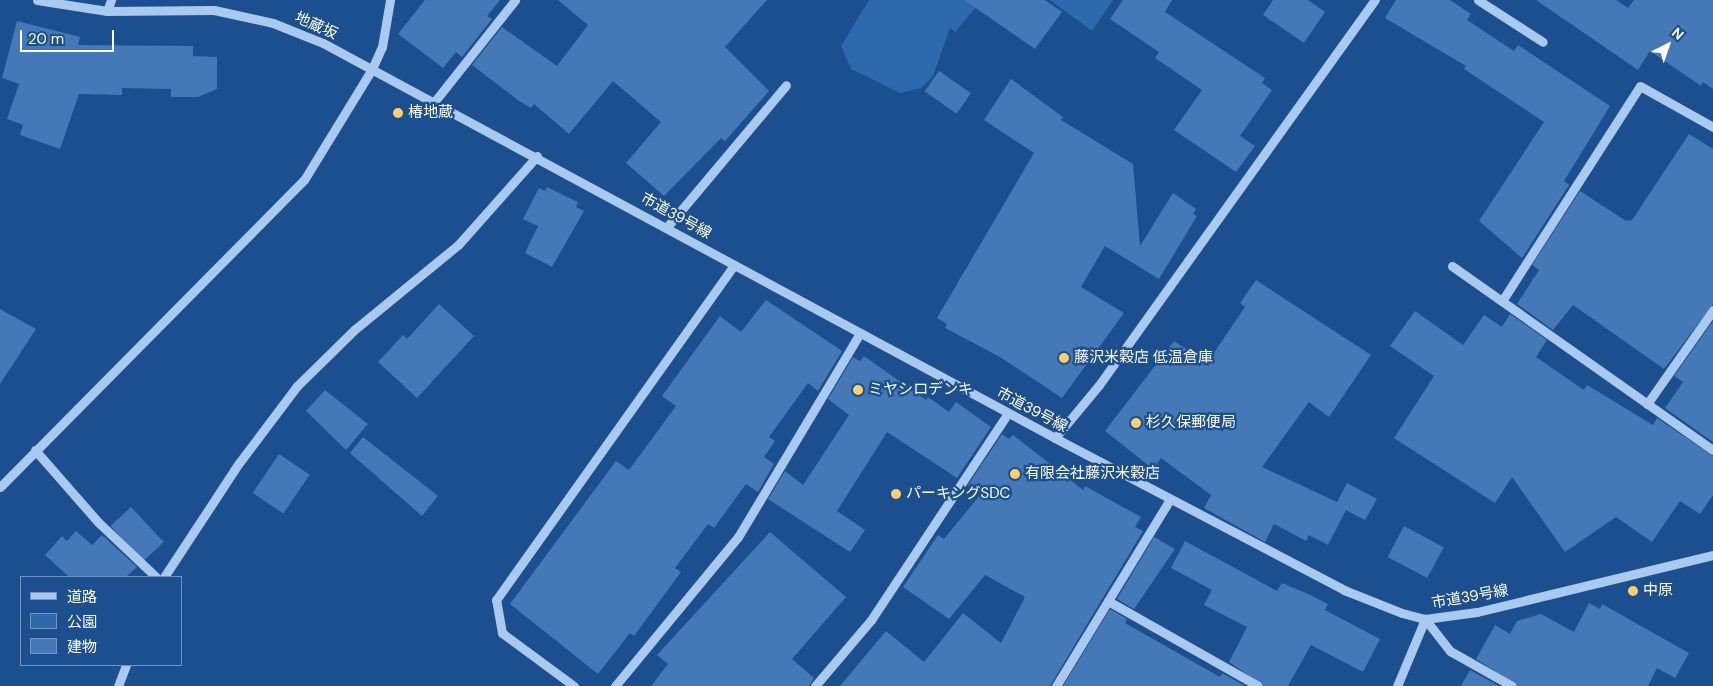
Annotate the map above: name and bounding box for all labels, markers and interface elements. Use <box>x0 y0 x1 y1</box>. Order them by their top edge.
street label: 地蔵坂 <box>292 9 340 43</box>
scale bar <box>22 20 116 52</box>
north arrow <box>1643 20 1693 70</box>
text: N <box>1668 24 1688 44</box>
text: 20 m <box>28 29 64 49</box>
place label: 椿地蔵 <box>408 104 453 122</box>
marker: 椿地蔵 <box>392 107 404 119</box>
street label: 市道39号線 <box>638 189 714 243</box>
place label: 藤沢米穀店 低温倉庫 <box>1074 349 1213 367</box>
marker: 藤沢米穀店 低温倉庫 <box>1058 352 1070 364</box>
place label: ミヤシロデンキ <box>868 381 973 399</box>
marker: ミヤシロデンキ <box>852 384 864 396</box>
street label: 市道39号線 <box>993 384 1071 436</box>
place label: 杉久保郵便局 <box>1146 414 1236 432</box>
marker: 杉久保郵便局 <box>1130 417 1142 429</box>
place label: 有限会社藤沢米穀店 <box>1025 465 1160 483</box>
marker: 有限会社藤沢米穀店 <box>1009 468 1021 480</box>
place label: パーキングSDC <box>906 485 1011 503</box>
marker: パーキングSDC <box>890 488 902 500</box>
legend <box>20 576 182 666</box>
street label: 市道39号線 <box>1430 581 1510 613</box>
place label: 中原 <box>1643 582 1673 600</box>
marker: 中原 <box>1627 585 1639 597</box>
text: 道路 <box>67 587 97 607</box>
text: 公園 <box>67 612 97 632</box>
text: 建物 <box>67 637 97 657</box>

